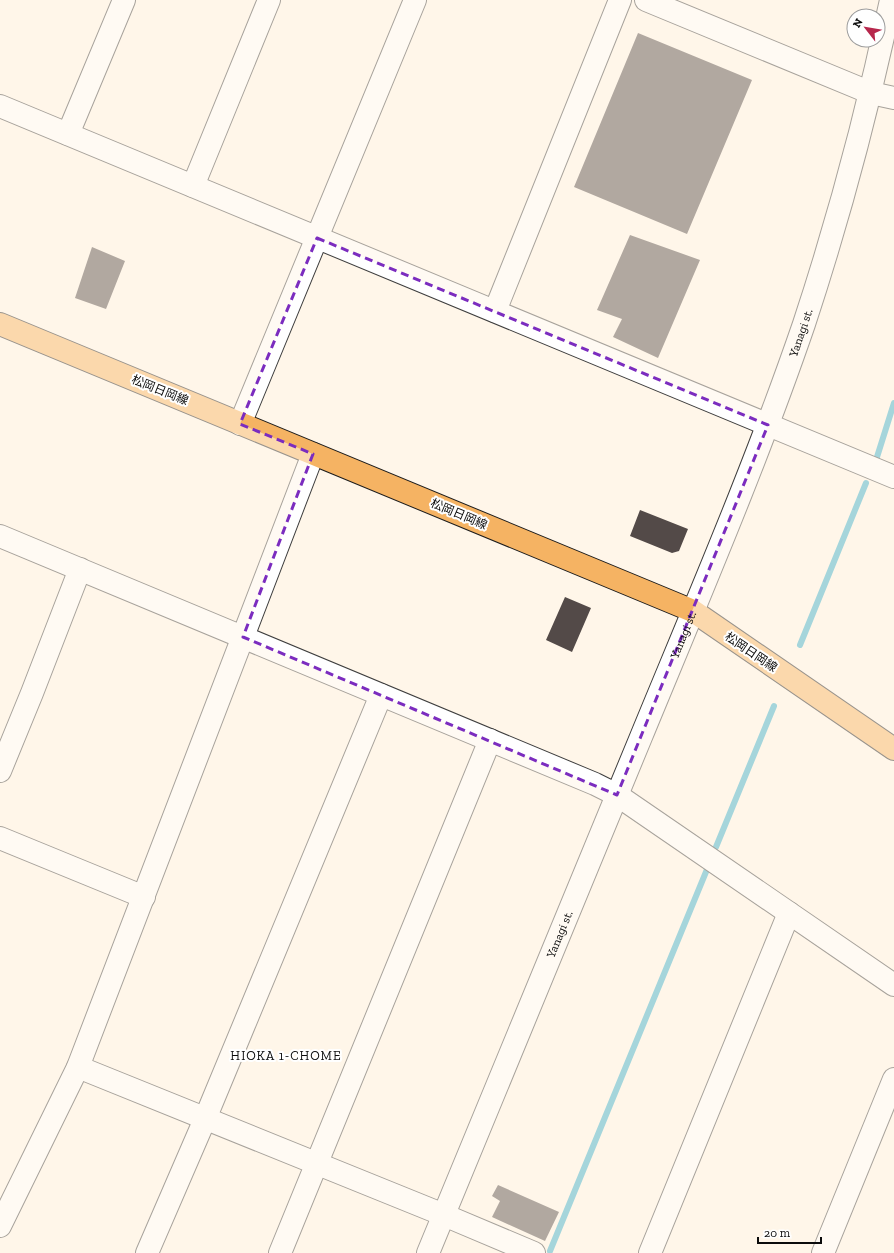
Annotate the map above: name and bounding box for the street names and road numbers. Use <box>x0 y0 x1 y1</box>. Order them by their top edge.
street label: Yanagi st. <box>786 307 816 360</box>
street label: 松岡日岡線 <box>130 372 190 408</box>
street label: 松岡日岡線 <box>429 496 489 532</box>
street label: Yanagi st. <box>667 609 699 662</box>
street label: 松岡日岡線 <box>722 629 780 675</box>
street label: Yanagi st. <box>543 908 576 961</box>

